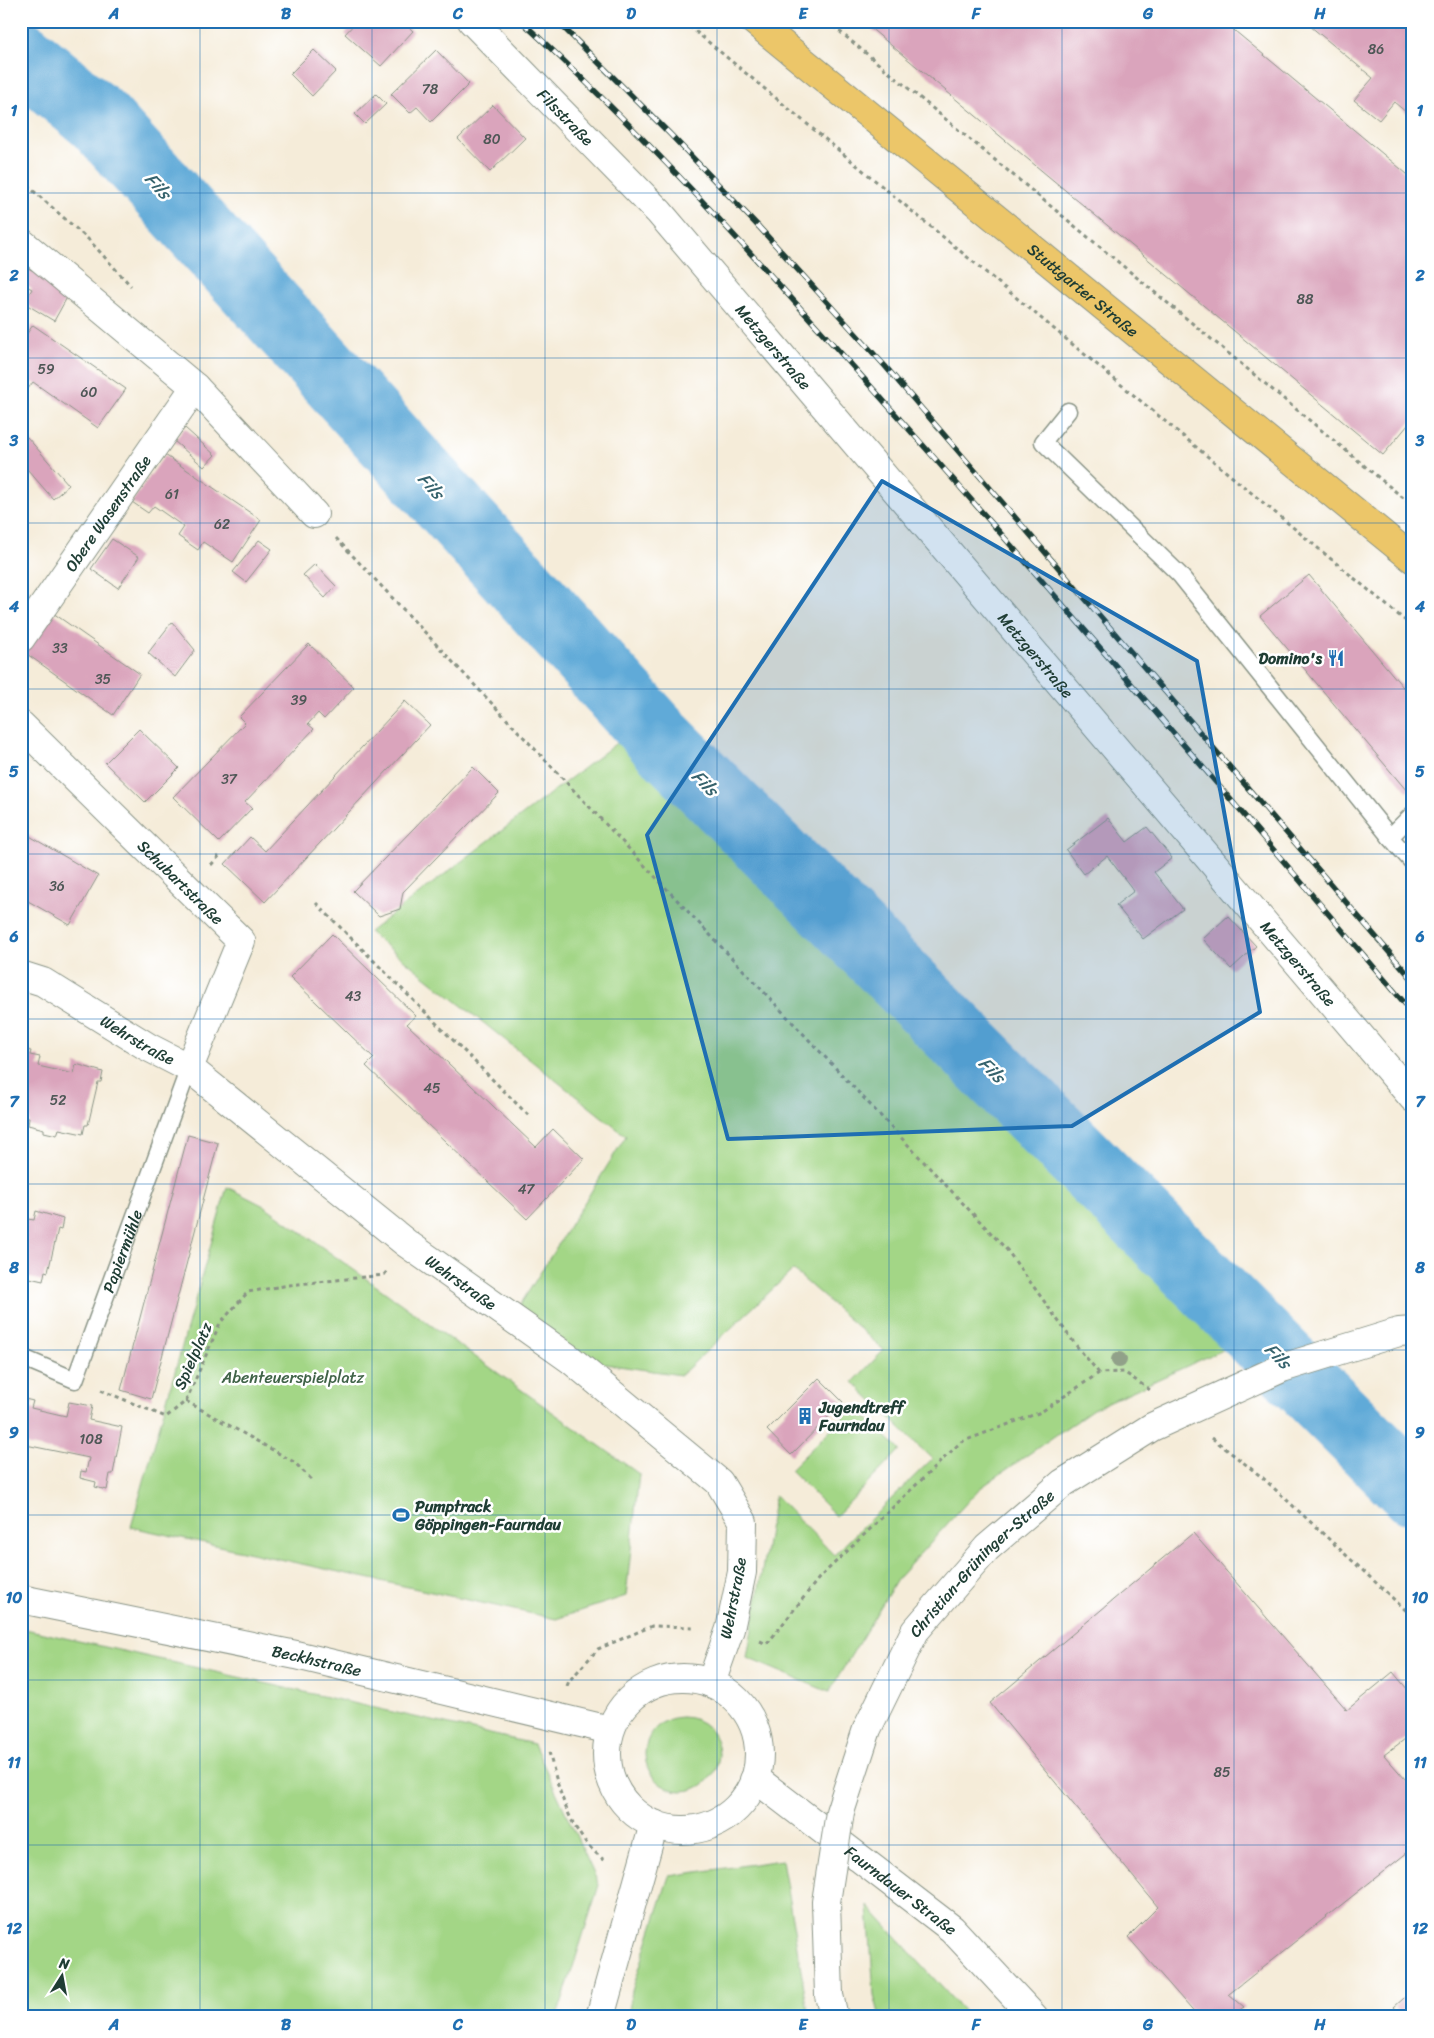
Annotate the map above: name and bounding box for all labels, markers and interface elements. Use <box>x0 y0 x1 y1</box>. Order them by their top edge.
text: A <box>108 0 119 28</box>
text: B <box>281 0 292 28</box>
text: C <box>452 0 464 28</box>
text: D <box>626 0 636 28</box>
text: E <box>799 0 809 28</box>
text: F <box>971 0 982 28</box>
text: G <box>1142 0 1154 28</box>
text: H <box>1313 0 1326 28</box>
house number: 86 <box>1368 37 1384 62</box>
house number: 78 <box>422 77 439 102</box>
street label: Filsstraße <box>530 81 601 153</box>
text: 1 <box>11 96 18 125</box>
text: 1 <box>1417 96 1424 125</box>
house number: 80 <box>483 127 501 152</box>
water label: Fils <box>137 165 180 208</box>
street label: Stuttgarter Straße <box>1021 235 1146 344</box>
text: 2 <box>8 261 19 290</box>
text: 2 <box>1414 261 1425 290</box>
house number: 88 <box>1297 287 1314 312</box>
street label: Metzgerstraße <box>728 297 819 397</box>
house number: 59 <box>37 357 55 382</box>
house number: 60 <box>81 380 98 405</box>
text: 3 <box>9 426 19 455</box>
text: 3 <box>1415 426 1425 455</box>
street label: Obere Wasenstraße <box>57 448 159 578</box>
water label: Fils <box>410 465 453 508</box>
house number: 61 <box>165 482 179 507</box>
house number: 62 <box>214 512 230 537</box>
text: 4 <box>8 592 19 621</box>
text: 4 <box>1414 592 1425 621</box>
street label: Metzgerstraße <box>990 605 1082 705</box>
house number: 33 <box>52 636 68 661</box>
place label: Domino's <box>1258 644 1322 673</box>
restaurant icon: Domino's <box>1326 648 1346 668</box>
house number: 35 <box>95 667 112 692</box>
house number: 39 <box>291 688 308 713</box>
text: 5 <box>9 757 19 786</box>
text: 5 <box>1415 757 1425 786</box>
water label: Fils <box>684 762 727 805</box>
house number: 37 <box>221 767 238 792</box>
street label: Schubartstraße <box>130 832 231 932</box>
house number: 36 <box>49 874 65 899</box>
street label: Metzgerstraße <box>1253 913 1344 1013</box>
text: 6 <box>8 922 19 951</box>
text: 6 <box>1414 922 1425 951</box>
house number: 43 <box>345 984 362 1009</box>
street label: Wehrstraße <box>95 1006 180 1073</box>
water label: Fils <box>971 1049 1014 1092</box>
house number: 45 <box>423 1076 441 1101</box>
text: 7 <box>9 1087 20 1116</box>
text: 7 <box>1415 1087 1426 1116</box>
house number: 52 <box>50 1088 66 1113</box>
house number: 47 <box>518 1177 535 1202</box>
street label: Papiermühle <box>94 1205 151 1297</box>
street label: Wehrstraße <box>419 1246 503 1318</box>
text: 8 <box>8 1253 19 1282</box>
text: 8 <box>1414 1253 1425 1282</box>
street label: Spielplatz <box>165 1317 221 1394</box>
water label: Fils <box>1257 1335 1300 1378</box>
park label: Abenteuerspielplatz <box>221 1363 365 1392</box>
place label: Jugendtreff Faurndau <box>818 1393 907 1440</box>
building icon: Jugendtreff Faurndau <box>795 1406 815 1426</box>
text: 9 <box>9 1418 19 1447</box>
text: 9 <box>1415 1418 1425 1447</box>
house number: 108 <box>79 1427 103 1452</box>
street label: Christian-Grüninger-Straße <box>901 1482 1061 1644</box>
place label: Pumptrack Göppingen-Faurndau <box>414 1492 561 1539</box>
sports icon: Pumptrack Göppingen-Faurndau <box>391 1505 411 1525</box>
street label: Wehrstraße <box>711 1555 755 1641</box>
text: 10 <box>6 1583 22 1612</box>
text: 10 <box>1412 1583 1428 1612</box>
street label: Beckhstraße <box>269 1636 365 1685</box>
text: 11 <box>7 1748 21 1777</box>
text: 11 <box>1413 1748 1427 1777</box>
house number: 85 <box>1214 1760 1231 1785</box>
street label: Faurndauer Straße <box>838 1837 964 1943</box>
text: 12 <box>6 1914 23 1943</box>
text: 12 <box>1412 1914 1429 1943</box>
north arrow <box>38 1950 88 2000</box>
text: N <box>56 1950 72 1977</box>
text: A <box>108 2010 119 2038</box>
text: B <box>281 2010 292 2038</box>
text: C <box>452 2010 464 2038</box>
text: D <box>626 2010 636 2038</box>
text: E <box>799 2010 809 2038</box>
text: F <box>971 2010 982 2038</box>
text: G <box>1142 2010 1154 2038</box>
text: H <box>1313 2010 1326 2038</box>

